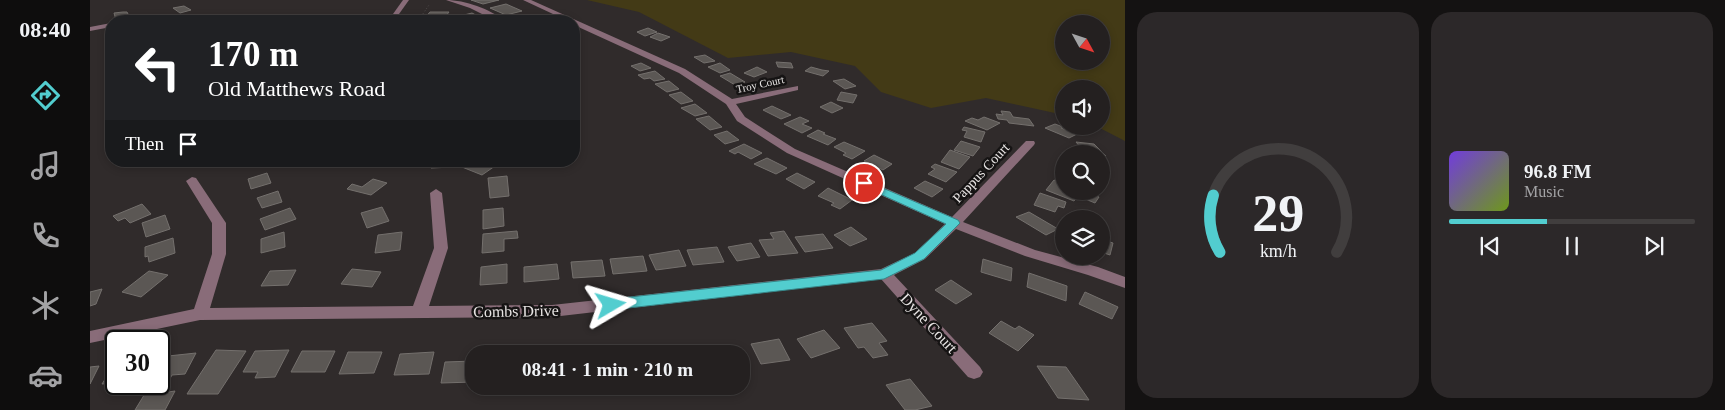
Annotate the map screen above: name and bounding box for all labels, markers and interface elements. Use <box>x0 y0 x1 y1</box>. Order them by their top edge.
north arrow <box>1055 15 1110 70</box>
map controls <box>1055 15 1110 265</box>
text: 08:40 <box>19 17 71 42</box>
icon: left <box>125 35 190 100</box>
text: 170 m <box>208 35 298 74</box>
street label: Troy Court <box>735 73 785 95</box>
text: Old Matthews Road <box>208 76 385 101</box>
icon: directions <box>28 78 63 113</box>
button: sound <box>1055 80 1110 135</box>
icon: arrive <box>174 130 202 158</box>
text: Then <box>125 133 164 154</box>
street label: Pappus Court <box>950 140 1012 206</box>
button: search <box>1055 145 1110 200</box>
icon: music <box>28 148 63 183</box>
text: 96.8 FM <box>1524 161 1592 182</box>
pin <box>843 162 885 204</box>
icon: arrive <box>850 169 878 197</box>
text: Music <box>1524 183 1564 200</box>
text: 29 <box>1252 185 1304 242</box>
button: layers <box>1055 210 1110 265</box>
icon: phone <box>28 218 63 253</box>
icon: previous <box>1476 232 1504 260</box>
icon: pause <box>1558 232 1586 260</box>
icon: next <box>1640 232 1668 260</box>
text: km/h <box>1260 241 1296 261</box>
position arrow <box>584 278 636 330</box>
icon: climate <box>28 288 63 323</box>
street label: Dyne Court <box>896 290 961 357</box>
street label: Combs Drive <box>473 302 559 320</box>
speed limit sign: 30 <box>105 330 170 395</box>
icon: car <box>28 358 63 393</box>
text: 08:41 · 1 min · 210 m <box>522 359 693 380</box>

